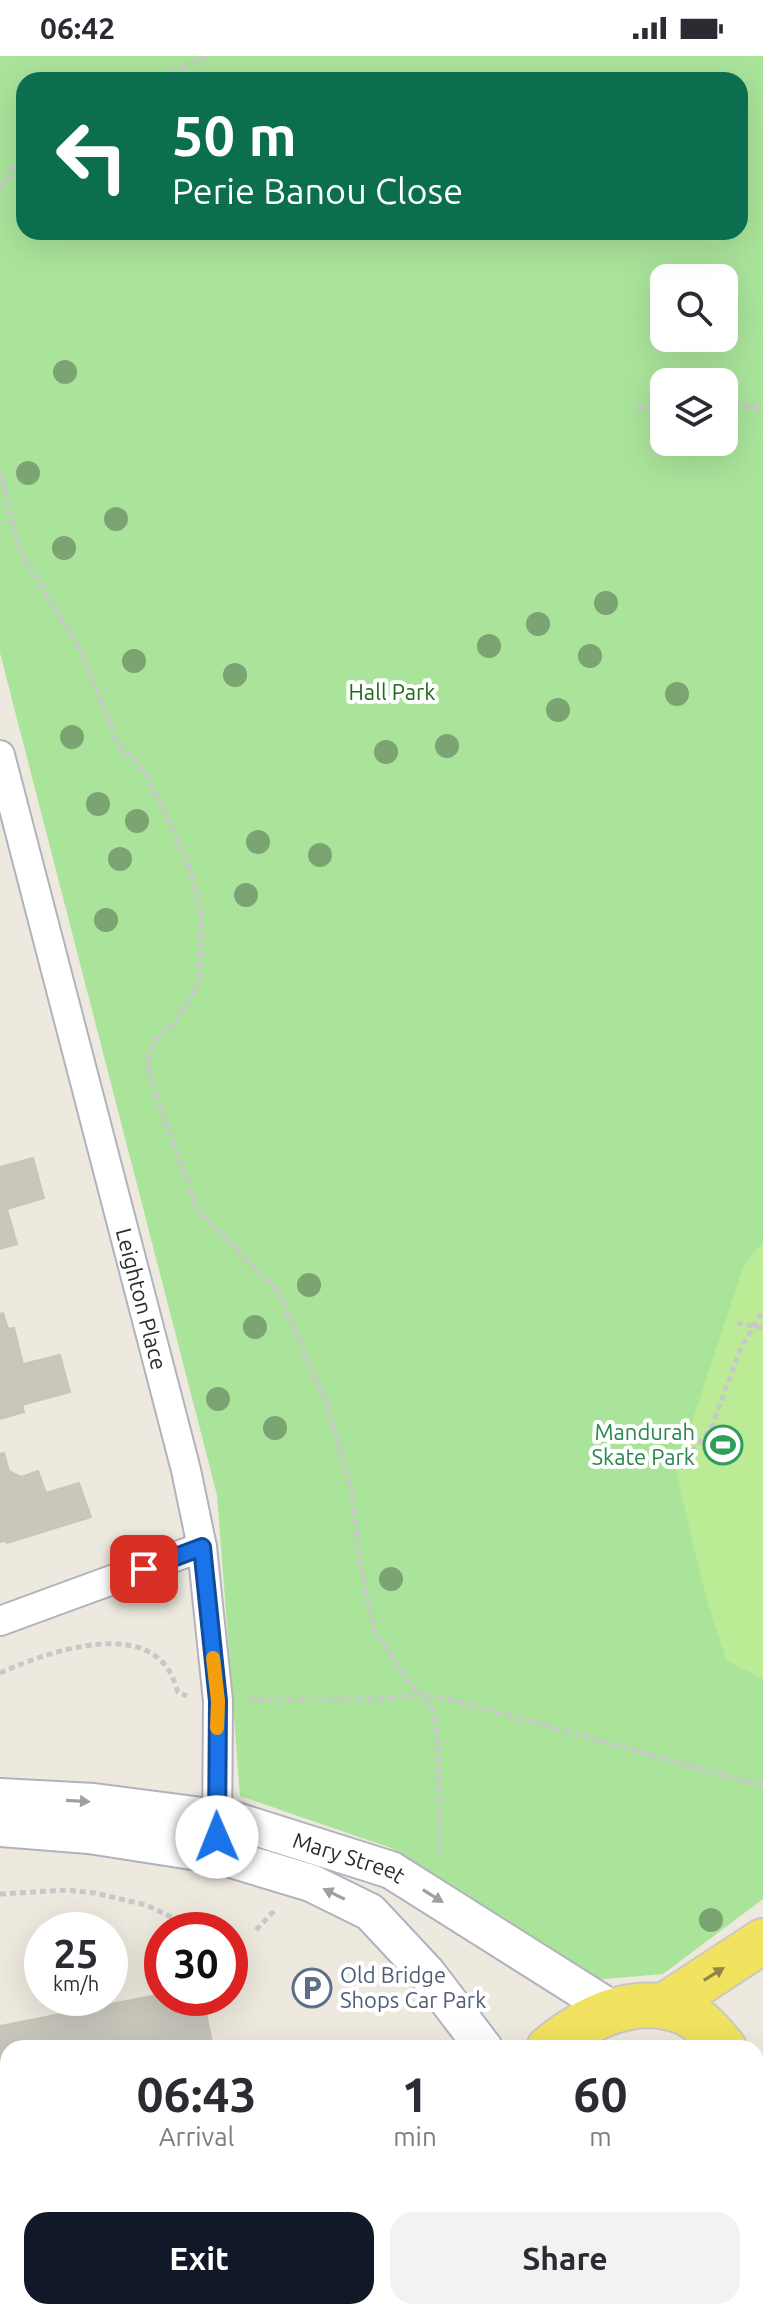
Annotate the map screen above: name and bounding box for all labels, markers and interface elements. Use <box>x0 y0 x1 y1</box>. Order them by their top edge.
text: 06:42 <box>40 11 115 45</box>
icon: left <box>40 104 144 208</box>
text: 50 m <box>172 104 297 167</box>
text: Perie Banou Close <box>172 170 463 211</box>
map controls <box>650 264 738 456</box>
button: search <box>650 264 738 352</box>
button: layers <box>650 368 738 456</box>
park label: Hall Park <box>349 679 435 704</box>
street label: Leighton Place <box>112 1225 172 1372</box>
place label: Mandurah Skate Park <box>592 1419 695 1469</box>
sports icon: Mandurah Skate Park <box>702 1424 744 1466</box>
pin <box>110 1535 178 1603</box>
icon: arrive <box>122 1547 166 1591</box>
one-way arrow <box>66 1795 91 1808</box>
position arrow <box>175 1795 259 1879</box>
street label: Mary Street <box>290 1827 410 1888</box>
one-way arrow <box>322 1887 346 1901</box>
one-way arrow <box>422 1889 444 1903</box>
speed limit sign: 30 <box>144 1912 248 2016</box>
text: 25 <box>53 1931 99 1976</box>
place label: Old Bridge Shops Car Park <box>340 1962 486 2012</box>
parking icon: Old Bridge Shops Car Park <box>291 1967 333 2009</box>
one-way arrow <box>703 1968 725 1982</box>
text: km/h <box>53 1972 99 1995</box>
text: 06:43 <box>137 2067 257 2121</box>
text: 1 <box>401 2067 429 2121</box>
text: 60 <box>573 2067 627 2121</box>
text: Arrival <box>159 2122 234 2151</box>
text: min <box>393 2122 437 2151</box>
text: m <box>589 2122 612 2151</box>
button: Exit <box>24 2212 374 2304</box>
button: Share <box>390 2212 740 2304</box>

